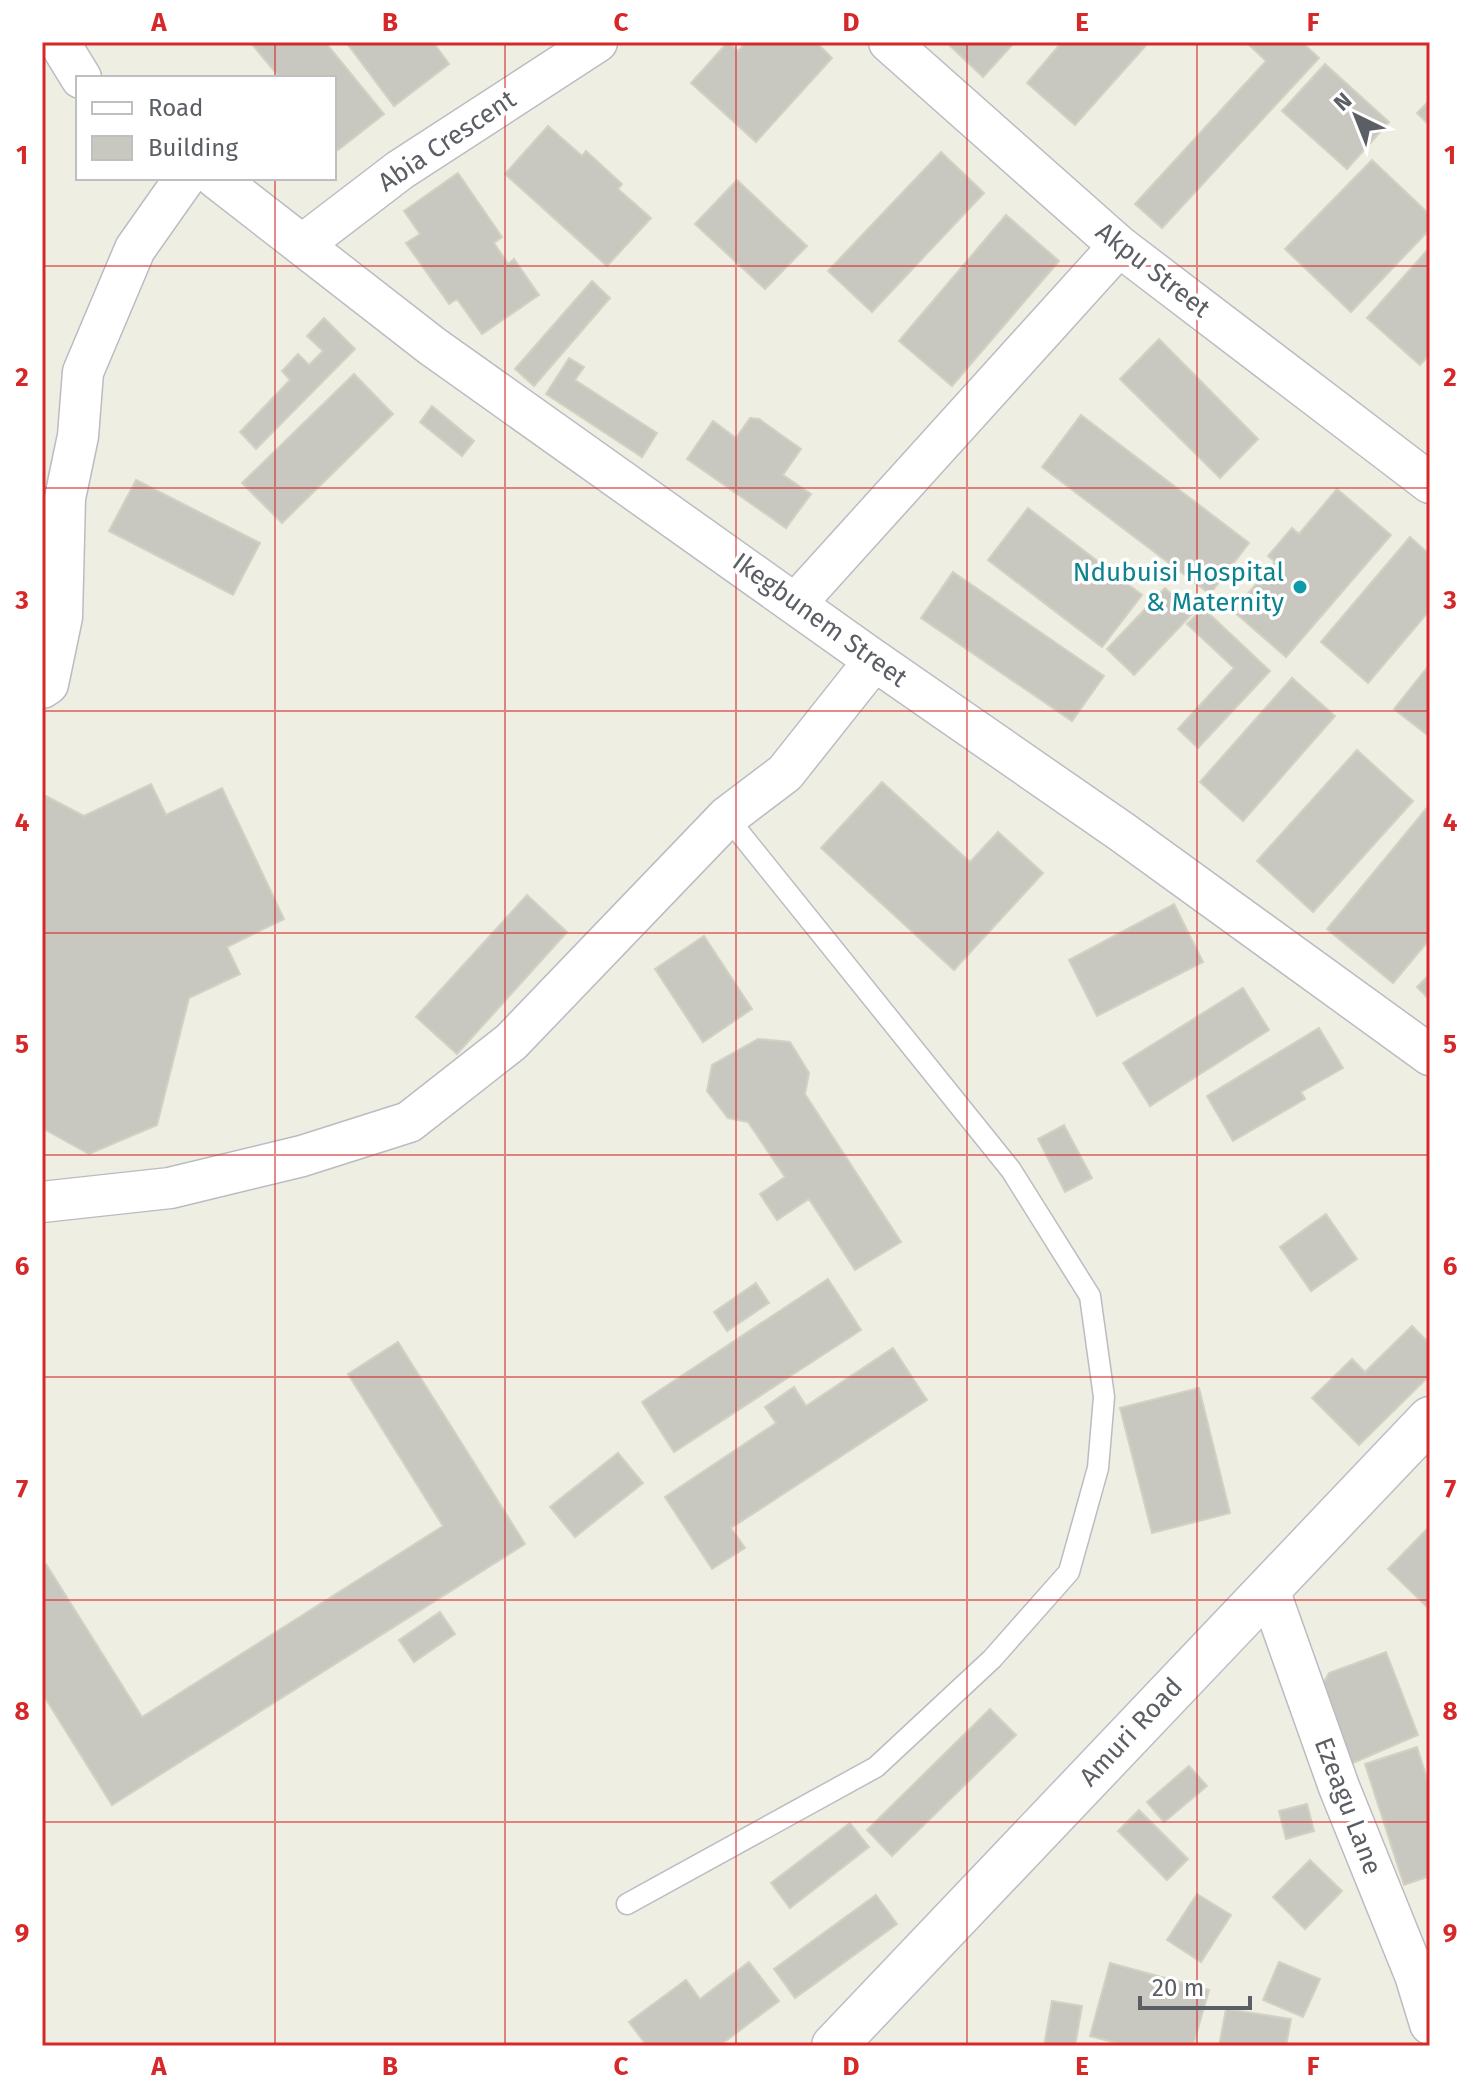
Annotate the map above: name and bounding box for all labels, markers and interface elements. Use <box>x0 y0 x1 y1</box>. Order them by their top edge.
text: A <box>150 7 167 38</box>
text: B <box>382 7 398 38</box>
text: C <box>614 7 629 38</box>
text: D <box>843 7 860 38</box>
text: E <box>1075 7 1089 38</box>
text: F <box>1307 7 1320 38</box>
legend <box>76 76 336 180</box>
north arrow <box>1316 76 1396 156</box>
street label: Abia Crescent <box>372 83 522 198</box>
text: N <box>1328 87 1357 117</box>
text: Road <box>148 94 203 122</box>
text: Building <box>148 134 238 162</box>
text: 1 <box>16 140 28 171</box>
text: 1 <box>1444 140 1456 171</box>
street label: Akpu Street <box>1090 216 1217 325</box>
text: 2 <box>15 362 29 393</box>
text: 2 <box>1443 362 1457 393</box>
street label: Ikegbunem Street <box>727 546 914 694</box>
place label: Ndubuisi Hospital & Maternity <box>1073 557 1284 618</box>
marker: Ndubuisi Hospital & Maternity <box>1291 578 1309 596</box>
text: 3 <box>14 585 29 616</box>
text: 3 <box>1442 585 1457 616</box>
text: 4 <box>15 807 30 838</box>
text: 4 <box>1443 807 1458 838</box>
text: 5 <box>15 1029 29 1060</box>
text: 5 <box>1443 1029 1457 1060</box>
text: 6 <box>15 1251 30 1282</box>
text: 6 <box>1443 1251 1458 1282</box>
text: 7 <box>16 1474 28 1505</box>
text: 7 <box>1444 1474 1456 1505</box>
street label: Amuri Road <box>1073 1672 1189 1792</box>
text: 8 <box>14 1696 30 1727</box>
text: 8 <box>1442 1696 1458 1727</box>
street label: Ezeagu Lane <box>1308 1733 1388 1879</box>
text: 9 <box>15 1918 29 1949</box>
text: 9 <box>1443 1918 1457 1949</box>
scale bar <box>1140 1960 1250 2010</box>
text: 20 m <box>1152 1974 1204 2002</box>
text: A <box>150 2051 167 2082</box>
text: B <box>382 2051 398 2082</box>
text: C <box>614 2051 629 2082</box>
text: D <box>843 2051 860 2082</box>
text: E <box>1075 2051 1089 2082</box>
text: F <box>1307 2051 1320 2082</box>

